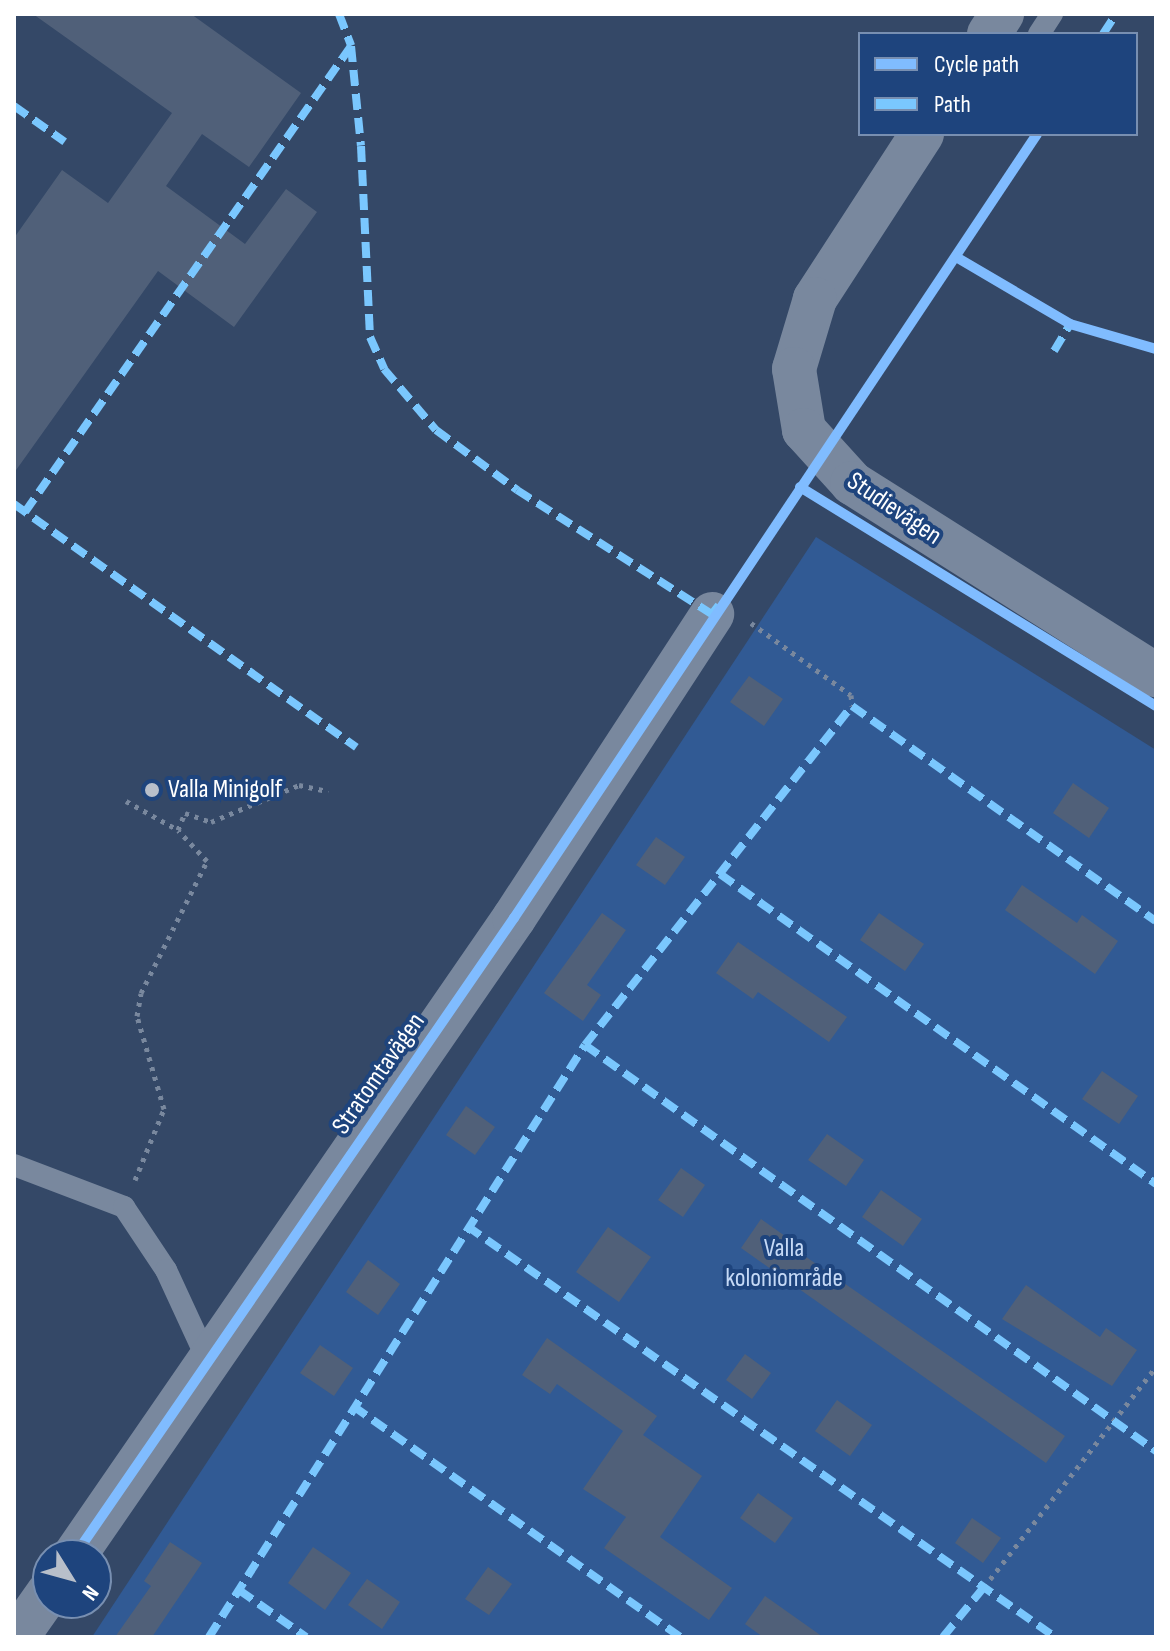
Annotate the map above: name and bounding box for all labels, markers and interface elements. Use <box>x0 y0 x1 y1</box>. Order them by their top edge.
legend <box>858 32 1138 136</box>
text: Cycle path <box>934 50 1019 79</box>
text: Path <box>934 90 971 119</box>
street label: Studievägen <box>841 466 947 552</box>
place label: Valla Minigolf <box>168 774 282 806</box>
marker: Valla Minigolf <box>143 781 161 799</box>
street label: Stratomtavägen <box>326 1007 432 1141</box>
park label: Valla koloniområde <box>725 1233 843 1294</box>
north arrow <box>32 1539 112 1619</box>
text: N <box>76 1580 104 1605</box>

